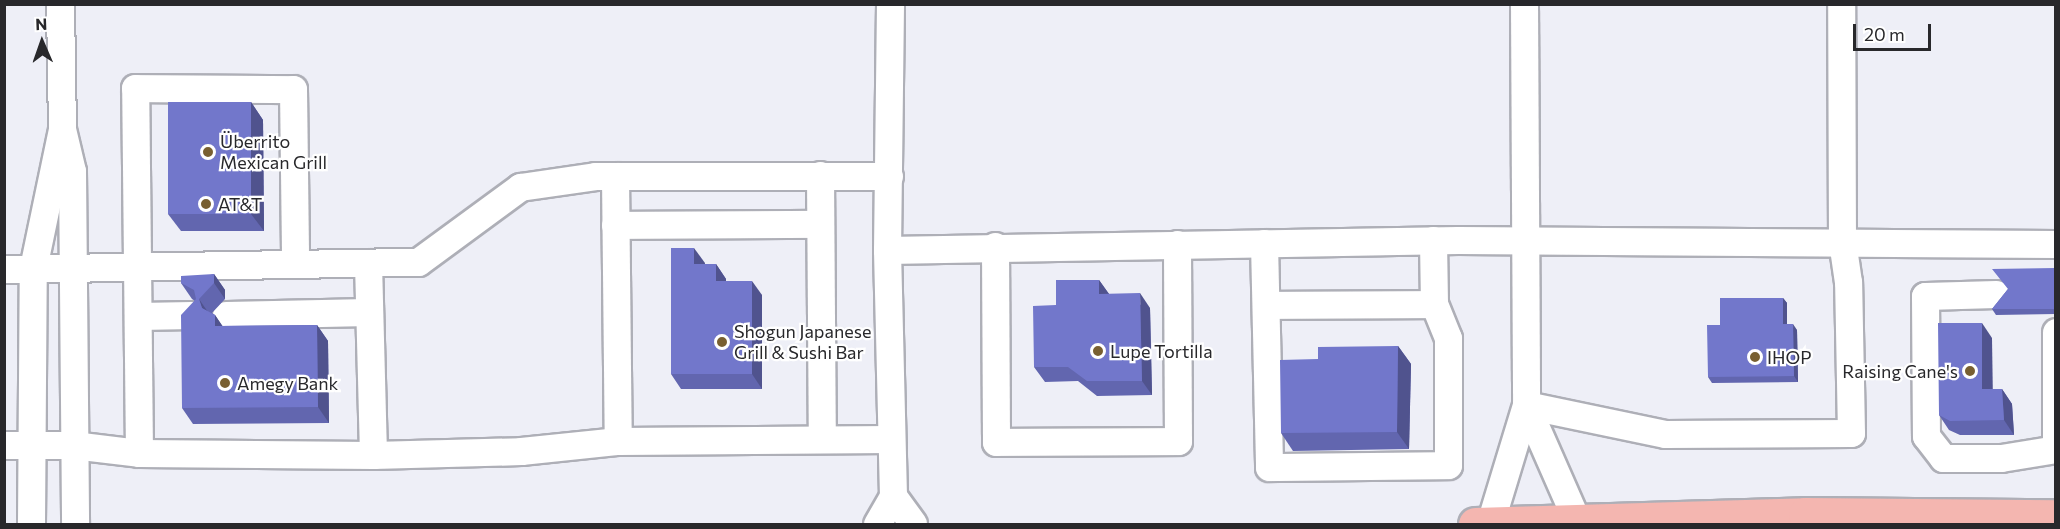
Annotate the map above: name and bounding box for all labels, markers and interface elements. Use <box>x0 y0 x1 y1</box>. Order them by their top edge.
north arrow <box>12 12 72 72</box>
scale bar <box>1856 12 1934 50</box>
text: N <box>35 14 48 33</box>
text: 20 m <box>1864 23 1905 45</box>
place label: Überrito Mexican Grill <box>220 131 327 174</box>
marker: Überrito Mexican Grill <box>201 145 215 159</box>
place label: AT&T <box>218 193 262 215</box>
marker: AT&T <box>199 197 213 211</box>
place label: Shogun Japanese Grill & Sushi Bar <box>734 321 871 364</box>
marker: Shogun Japanese Grill & Sushi Bar <box>715 335 729 349</box>
place label: Lupe Tortilla <box>1110 340 1213 362</box>
marker: Lupe Tortilla <box>1091 344 1105 358</box>
place label: IHOP <box>1767 346 1812 368</box>
marker: IHOP <box>1748 350 1762 364</box>
place label: Raising Cane's <box>1842 360 1958 382</box>
marker: Raising Cane's <box>1963 364 1977 378</box>
place label: Amegy Bank <box>237 372 338 394</box>
marker: Amegy Bank <box>218 376 232 390</box>

